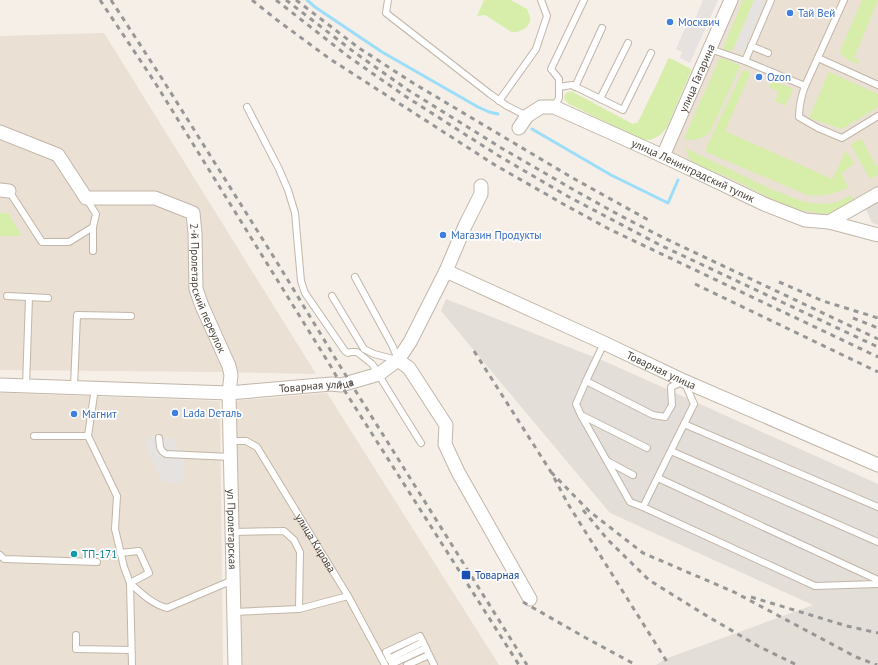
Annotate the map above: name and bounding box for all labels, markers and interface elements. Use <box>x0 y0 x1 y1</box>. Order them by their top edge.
place label: Тай Вей <box>798 6 835 20</box>
marker: Тай Вей <box>785 8 795 18</box>
place label: Москвич <box>678 15 720 29</box>
marker: Москвич <box>665 17 675 27</box>
street label: улица Гагарина <box>676 42 718 114</box>
place label: Ozon <box>767 70 791 84</box>
marker: Ozon <box>754 72 764 82</box>
street label: улица Ленинградский тупик <box>629 136 758 206</box>
street label: 2-й Пролетарский переулок <box>187 222 229 356</box>
place label: Магазин Продукты <box>451 228 541 242</box>
marker: Магазин Продукты <box>438 230 448 240</box>
street label: Товарная улица <box>624 348 698 392</box>
street label: Товарная улица <box>278 375 355 396</box>
place label: Lada Dеталь <box>183 406 242 420</box>
place label: Магнит <box>82 407 117 421</box>
marker: Lada Dеталь <box>170 408 180 418</box>
marker: Магнит <box>69 409 79 419</box>
street label: ул Пролетарская <box>224 489 240 569</box>
street label: улица Кирова <box>292 511 339 575</box>
place label: ТП-171 <box>82 547 117 561</box>
marker: ТП-171 <box>69 549 79 559</box>
place label: Товарная <box>475 568 519 582</box>
marker: Товарная <box>460 569 472 581</box>

